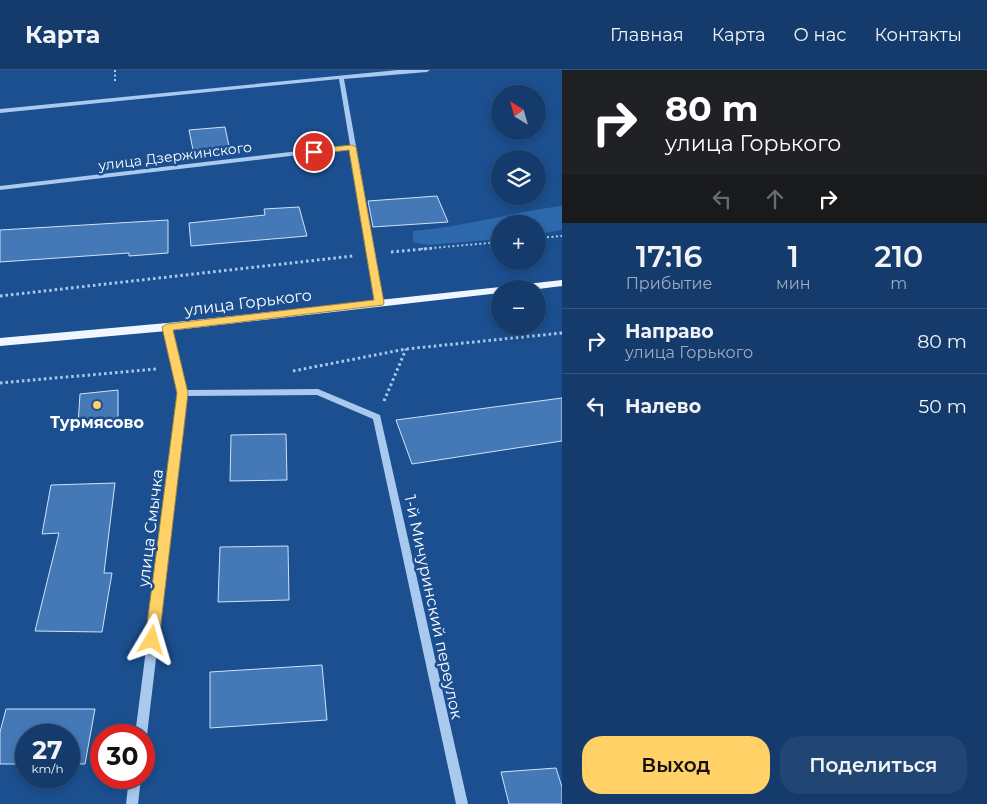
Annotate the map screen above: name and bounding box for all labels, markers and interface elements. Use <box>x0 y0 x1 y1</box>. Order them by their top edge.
text: Карта <box>25 20 100 49</box>
text: Главная <box>610 24 684 46</box>
text: Карта <box>712 24 766 46</box>
text: О нас <box>794 24 846 46</box>
text: Контакты <box>874 24 962 46</box>
north arrow <box>491 85 546 140</box>
map controls <box>491 85 546 335</box>
text: 80 m <box>665 87 759 130</box>
icon: right <box>582 90 647 155</box>
text: улица Горького <box>665 130 841 157</box>
pin <box>293 131 335 173</box>
street label: улица Дзержинского <box>96 138 253 174</box>
icon: arrive <box>300 138 328 166</box>
button: layers <box>491 150 546 205</box>
icon: left <box>708 185 736 213</box>
icon: ahead <box>761 185 789 213</box>
icon: right <box>814 185 842 213</box>
button: + <box>491 215 546 270</box>
text: 17:16 <box>636 238 702 275</box>
text: 1 <box>788 238 799 275</box>
text: 210 <box>874 238 923 275</box>
text: Прибытие <box>626 274 712 293</box>
text: мин <box>776 274 811 293</box>
text: m <box>890 274 907 293</box>
button: − <box>491 280 546 335</box>
street label: улица Горького <box>182 285 313 320</box>
text: Направо <box>625 320 714 343</box>
icon: right <box>582 327 610 355</box>
text: 80 m <box>917 330 967 353</box>
text: улица Горького <box>625 343 753 362</box>
icon: left <box>582 392 610 420</box>
text: Налево <box>625 395 701 418</box>
text: 50 m <box>919 395 967 418</box>
marker: Турмясово <box>91 399 103 411</box>
place label: Турмясово <box>50 413 144 432</box>
street label: улица Смычка <box>134 468 167 589</box>
street label: 1-й Мичуринский переулок <box>400 493 467 722</box>
position arrow <box>125 613 177 665</box>
speed limit sign: 30 <box>90 724 155 789</box>
text: 27 <box>32 735 63 765</box>
button: Выход <box>582 736 770 794</box>
button: Поделиться <box>780 736 967 794</box>
text: km/h <box>31 761 64 776</box>

